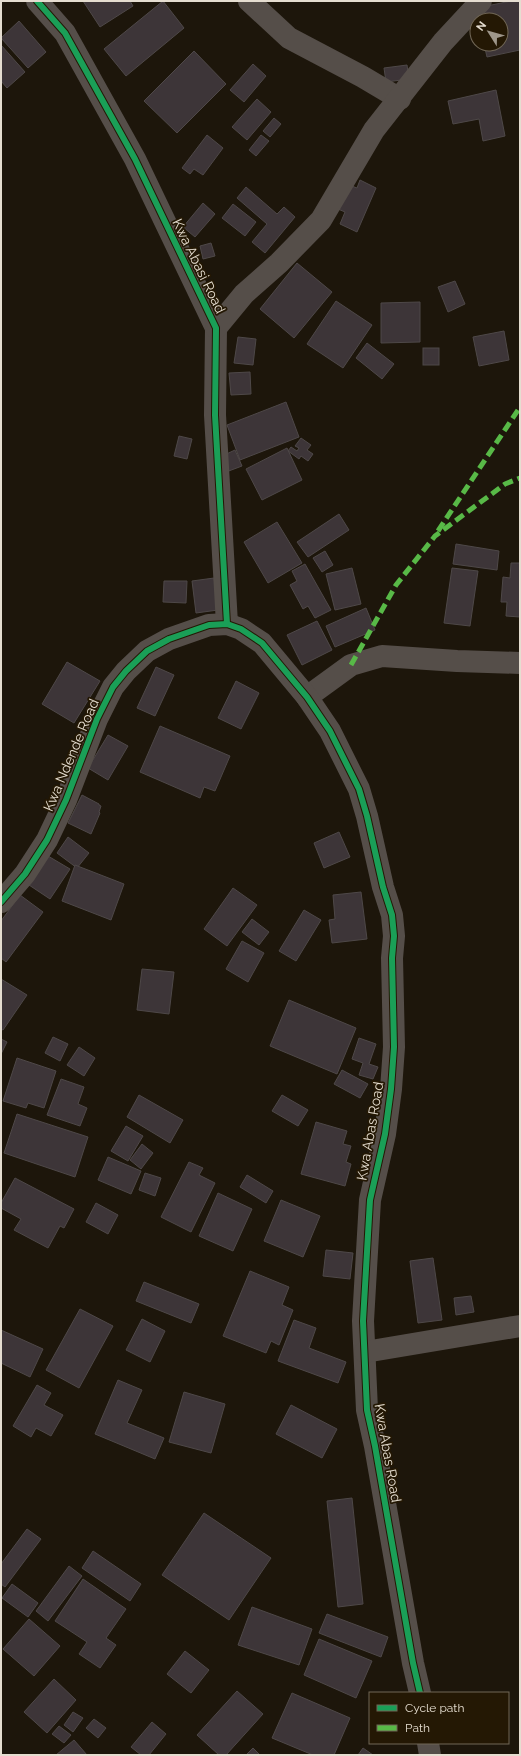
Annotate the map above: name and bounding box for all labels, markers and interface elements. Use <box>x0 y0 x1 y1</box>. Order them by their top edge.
north arrow <box>469 12 509 52</box>
text: N <box>474 19 489 34</box>
street label: Kwa Abasi Road <box>169 216 229 316</box>
street label: Kwa Ndende Road <box>40 696 102 814</box>
street label: Kwa Abas Road <box>353 1080 387 1182</box>
street label: Kwa Abas Road <box>371 1402 405 1504</box>
legend <box>369 1692 509 1744</box>
text: Cycle path <box>405 1701 464 1715</box>
text: Path <box>405 1721 430 1735</box>

